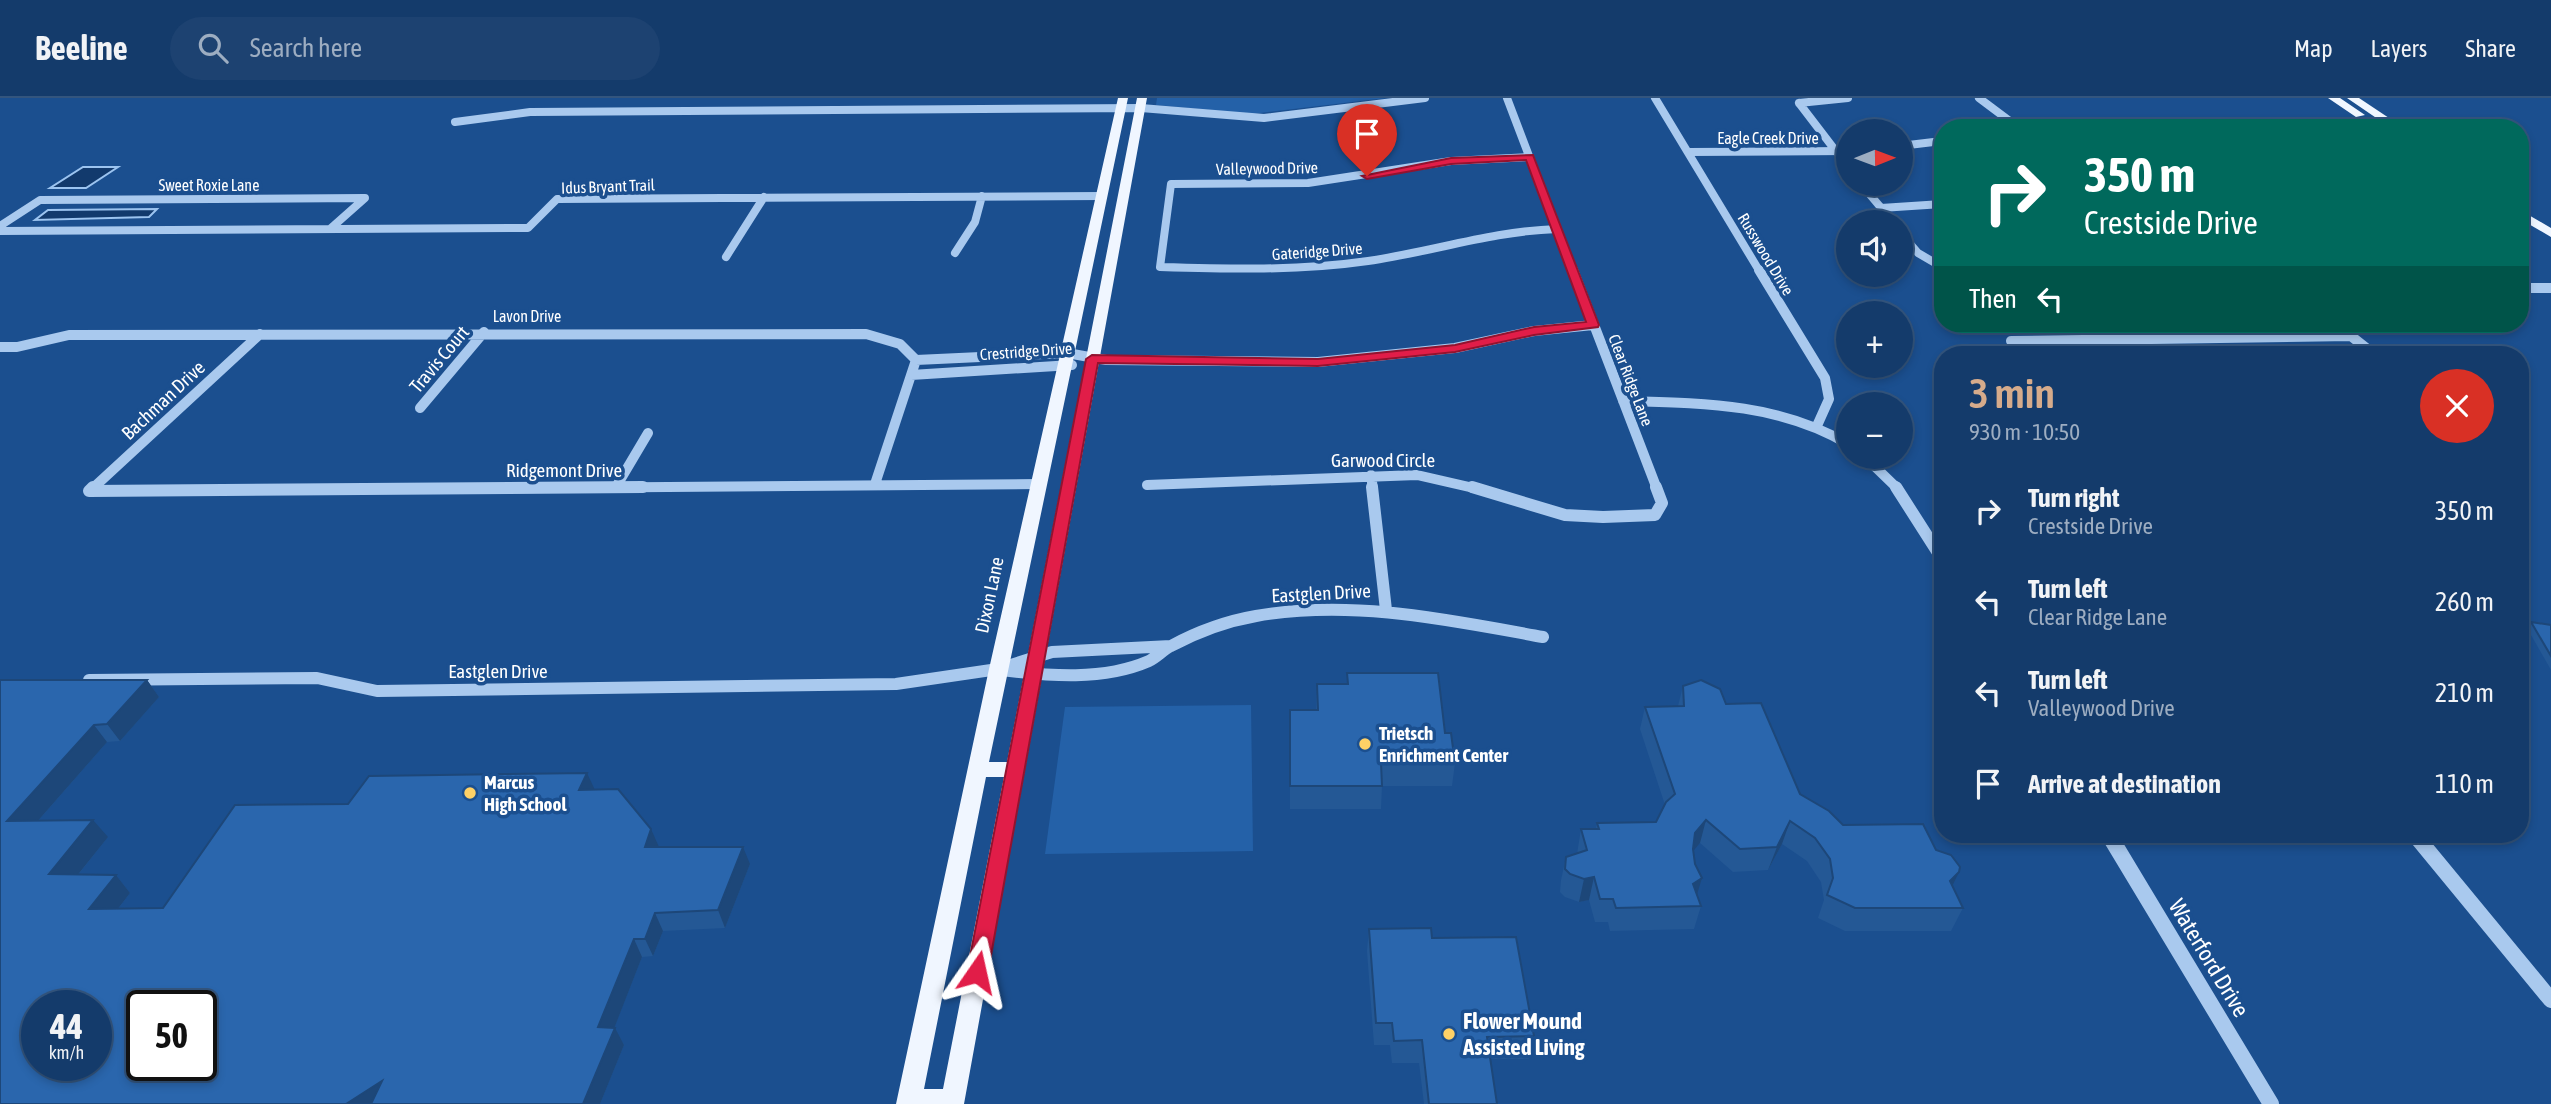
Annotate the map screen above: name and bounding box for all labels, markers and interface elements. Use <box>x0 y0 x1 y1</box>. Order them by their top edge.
search box <box>170 17 660 80</box>
text: Beeline <box>35 29 128 67</box>
icon: search <box>194 29 232 67</box>
text: Search here <box>250 33 362 63</box>
text: Map <box>2294 35 2333 62</box>
text: Layers <box>2371 35 2427 62</box>
text: Share <box>2465 35 2516 62</box>
pin <box>1337 104 1397 176</box>
icon: arrive <box>1348 115 1386 153</box>
north arrow <box>1836 119 1913 196</box>
map controls <box>1836 119 1913 469</box>
street label: Eagle Creek Drive <box>1717 129 1819 148</box>
text: 350 m <box>2084 146 2195 202</box>
icon: right <box>1969 147 2060 238</box>
street label: Valleywood Drive <box>1216 158 1318 179</box>
street label: Idus Bryant Trail <box>561 175 656 198</box>
street label: Sweet Roxie Lane <box>159 176 259 194</box>
text: Crestside Drive <box>2084 204 2258 241</box>
street label: Russwood Drive <box>1735 210 1797 298</box>
button: sound <box>1836 210 1913 287</box>
street label: Gateridge Drive <box>1271 239 1363 264</box>
icon: left <box>2031 280 2069 318</box>
text: Then <box>1969 284 2017 314</box>
button: + <box>1836 301 1913 378</box>
street label: Lavon Drive <box>493 307 561 325</box>
street label: Travis Court <box>405 321 473 397</box>
street label: Clear Ridge Lane <box>1604 332 1657 429</box>
street label: Crestridge Drive <box>979 339 1073 364</box>
street label: Bachman Drive <box>117 356 209 444</box>
text: 3 min <box>1969 369 2055 417</box>
button: close <box>2420 369 2494 443</box>
button: − <box>1836 392 1913 469</box>
text: 930 m · 10:50 <box>1969 419 2080 445</box>
street label: Garwood Circle <box>1331 449 1435 471</box>
street label: Ridgemont Drive <box>506 459 622 481</box>
text: Turn right <box>2028 483 2119 513</box>
icon: right <box>1969 492 2007 530</box>
text: 350 m <box>2435 496 2494 526</box>
text: Crestside Drive <box>2028 513 2153 539</box>
street label: Dixon Lane <box>970 555 1008 635</box>
text: Turn left <box>2028 574 2108 604</box>
street label: Eastglen Drive <box>1271 579 1371 607</box>
icon: left <box>1969 583 2007 621</box>
text: 260 m <box>2435 587 2494 617</box>
text: Clear Ridge Lane <box>2028 604 2167 630</box>
street label: Eastglen Drive <box>448 660 548 682</box>
text: Turn left <box>2028 665 2108 695</box>
icon: left <box>1969 674 2007 712</box>
text: 210 m <box>2435 678 2494 708</box>
text: Valleywood Drive <box>2028 695 2175 721</box>
place label: Trietsch Enrichment Center <box>1379 722 1508 766</box>
marker: Trietsch Enrichment Center <box>1357 736 1373 752</box>
icon: arrive <box>1969 765 2007 803</box>
text: Arrive at destination <box>2028 769 2221 799</box>
text: 110 m <box>2435 769 2494 799</box>
place label: Marcus High School <box>484 771 567 815</box>
marker: Marcus High School <box>462 785 478 801</box>
street label: Waterford Drive <box>2164 894 2254 1022</box>
position arrow <box>940 935 1014 1009</box>
speed limit sign: 50 <box>126 990 217 1081</box>
text: 44 <box>50 1006 83 1046</box>
place label: Flower Mound Assisted Living <box>1462 1008 1585 1060</box>
marker: Flower Mound Assisted Living <box>1441 1026 1457 1042</box>
text: km/h <box>49 1042 84 1063</box>

